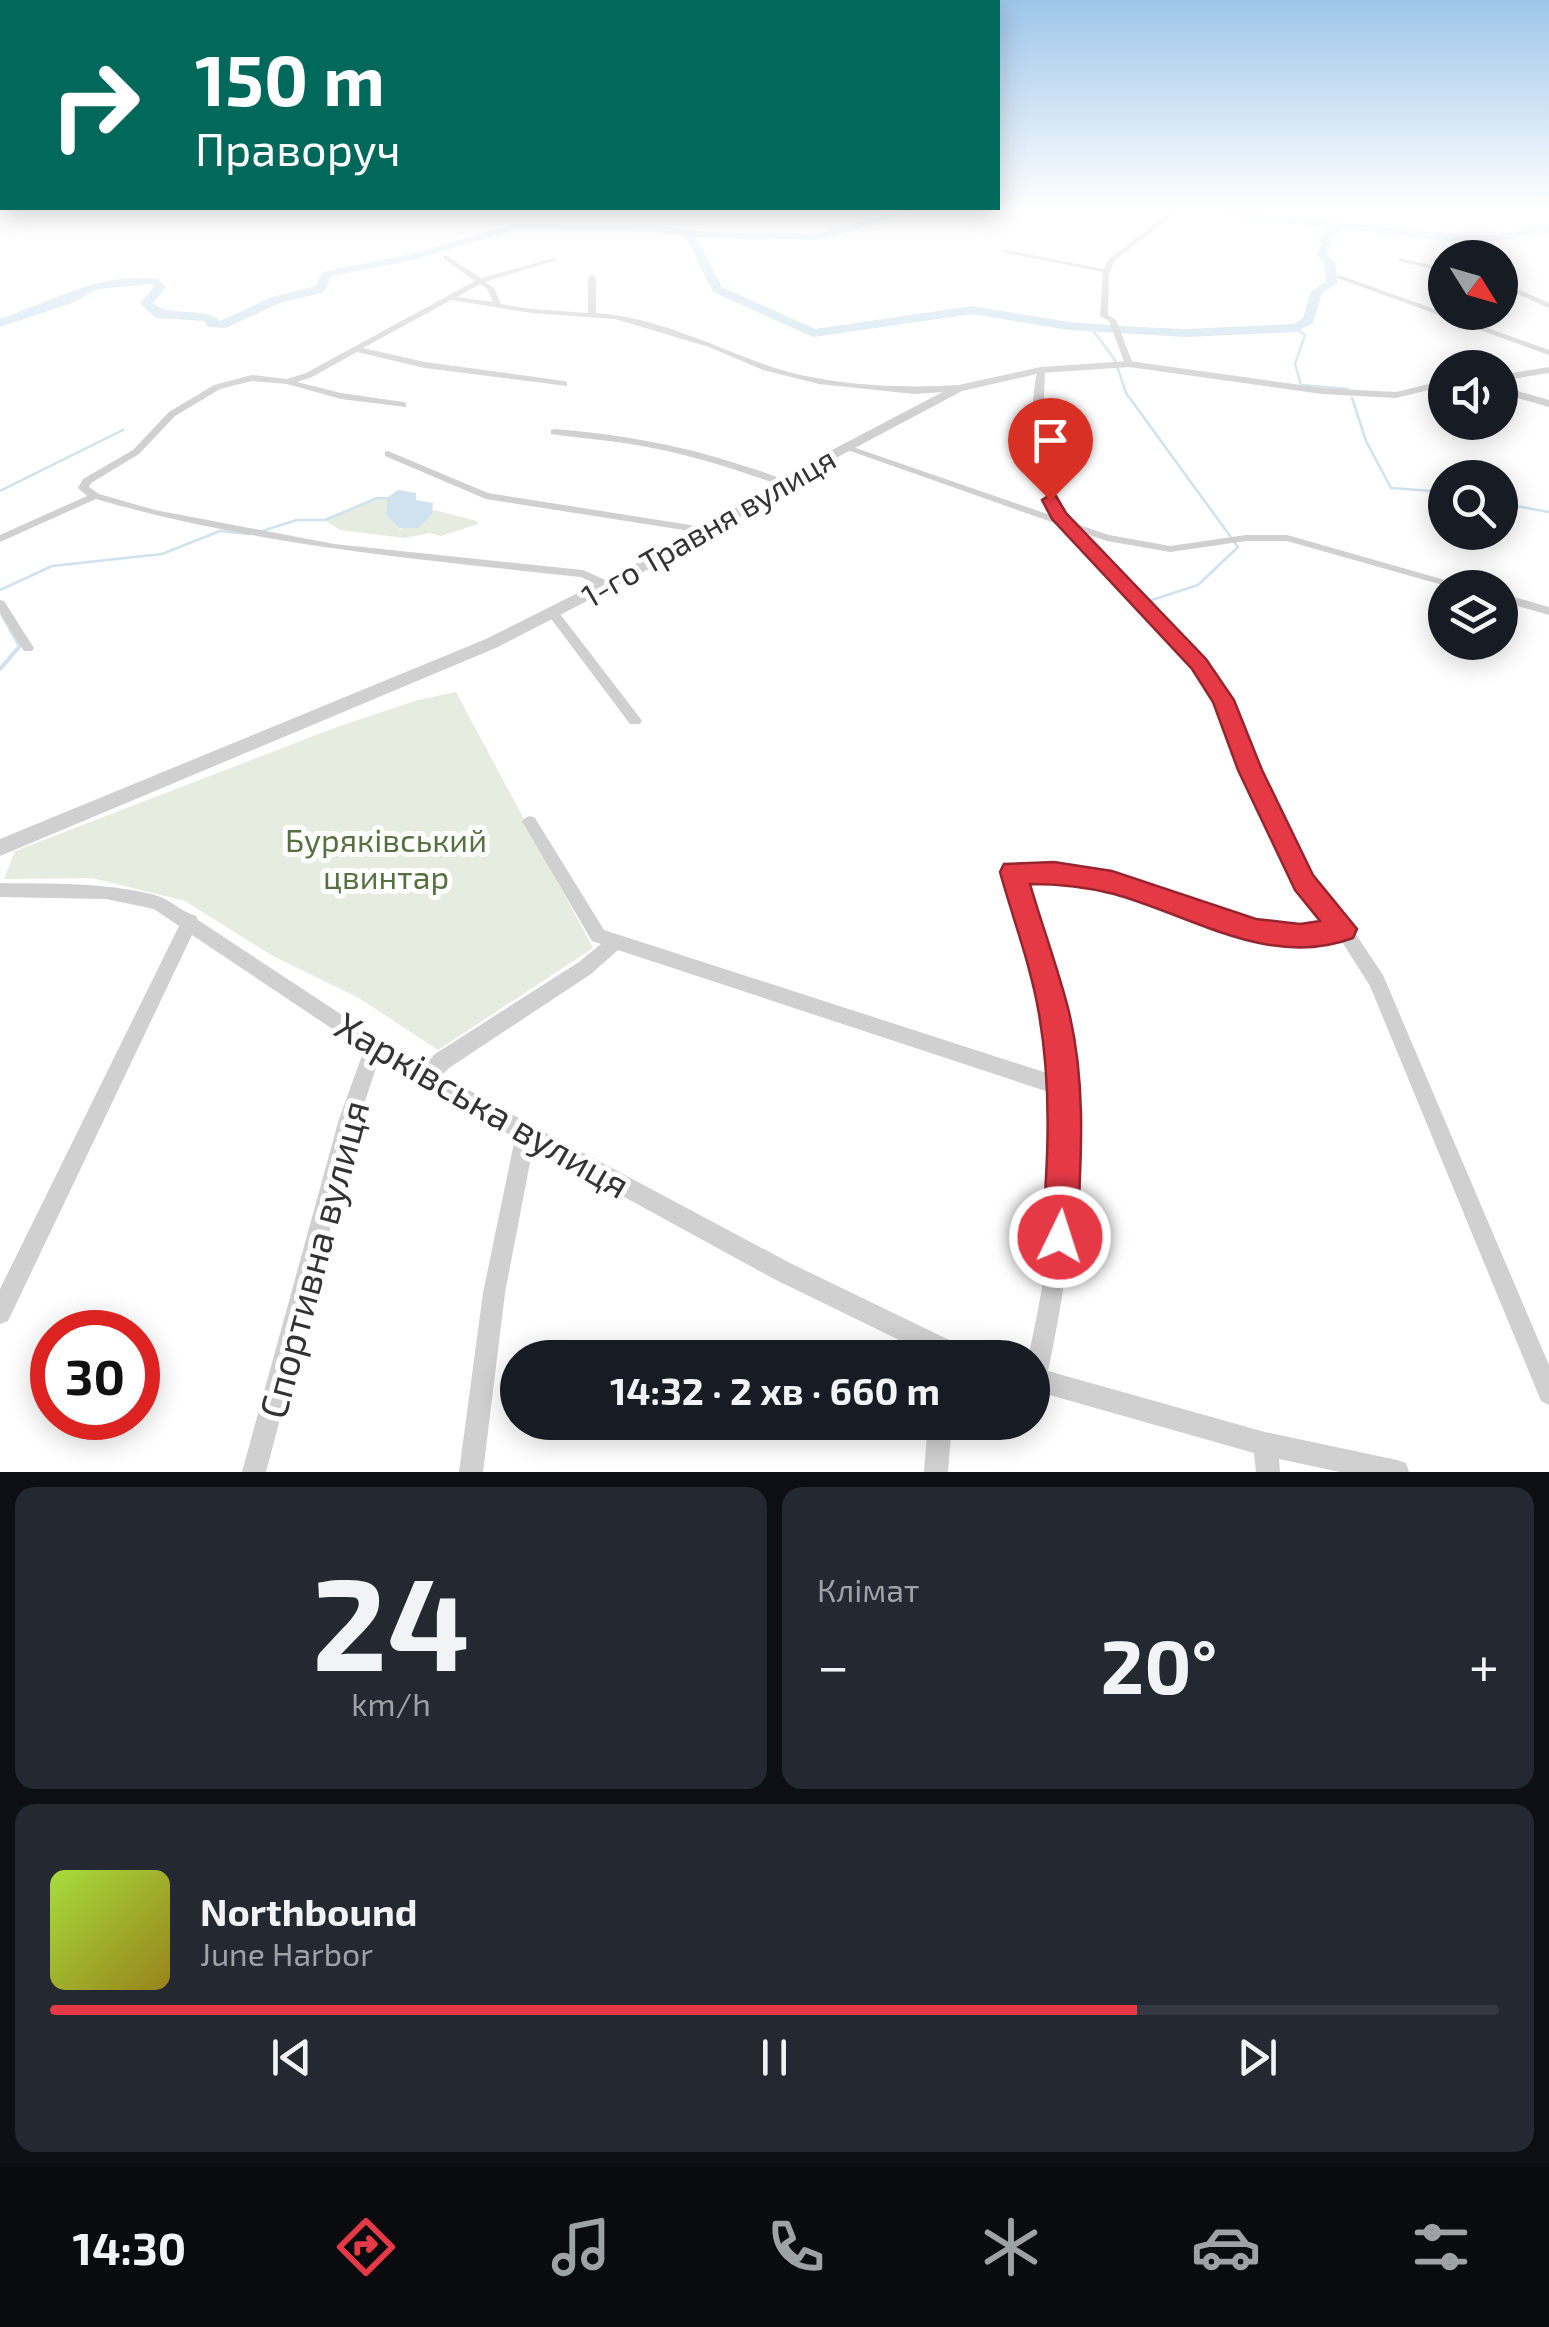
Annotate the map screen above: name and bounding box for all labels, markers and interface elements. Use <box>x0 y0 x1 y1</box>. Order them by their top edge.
text: 150 m <box>195 36 385 120</box>
icon: right <box>30 40 160 170</box>
text: Праворуч <box>195 121 401 175</box>
north arrow <box>1428 240 1518 330</box>
map controls <box>1428 240 1518 660</box>
button: sound <box>1428 350 1518 440</box>
pin <box>1008 398 1093 501</box>
icon: arrive <box>1023 413 1078 468</box>
street label: 1-го Травня вулиця <box>574 438 842 615</box>
button: search <box>1428 460 1518 550</box>
button: layers <box>1428 570 1518 660</box>
park label: Буряківський цвинтар <box>285 820 487 895</box>
street label: Харківська вулиця <box>328 1001 638 1207</box>
street label: Спортивна вулиця <box>248 1095 378 1423</box>
position arrow <box>1008 1185 1112 1289</box>
speed limit sign: 30 <box>30 1310 160 1440</box>
text: 14:32 · 2 хв · 660 m <box>610 1367 940 1413</box>
text: 24 <box>312 1541 470 1697</box>
text: Клімат <box>817 1570 920 1608</box>
text: 20° <box>1101 1619 1217 1709</box>
text: − <box>817 1631 849 1697</box>
text: + <box>1469 1631 1499 1697</box>
text: km/h <box>351 1684 431 1722</box>
text: Northbound <box>200 1888 418 1934</box>
text: June Harbor <box>200 1934 373 1972</box>
icon: previous <box>264 2030 319 2085</box>
icon: pause <box>747 2030 802 2085</box>
icon: next <box>1230 2030 1285 2085</box>
icon: directions <box>331 2212 401 2282</box>
icon: music <box>546 2212 616 2282</box>
icon: phone <box>761 2212 831 2282</box>
icon: climate <box>976 2212 1046 2282</box>
icon: car <box>1191 2212 1261 2282</box>
icon: filters <box>1406 2212 1476 2282</box>
text: 14:30 <box>73 2220 186 2274</box>

